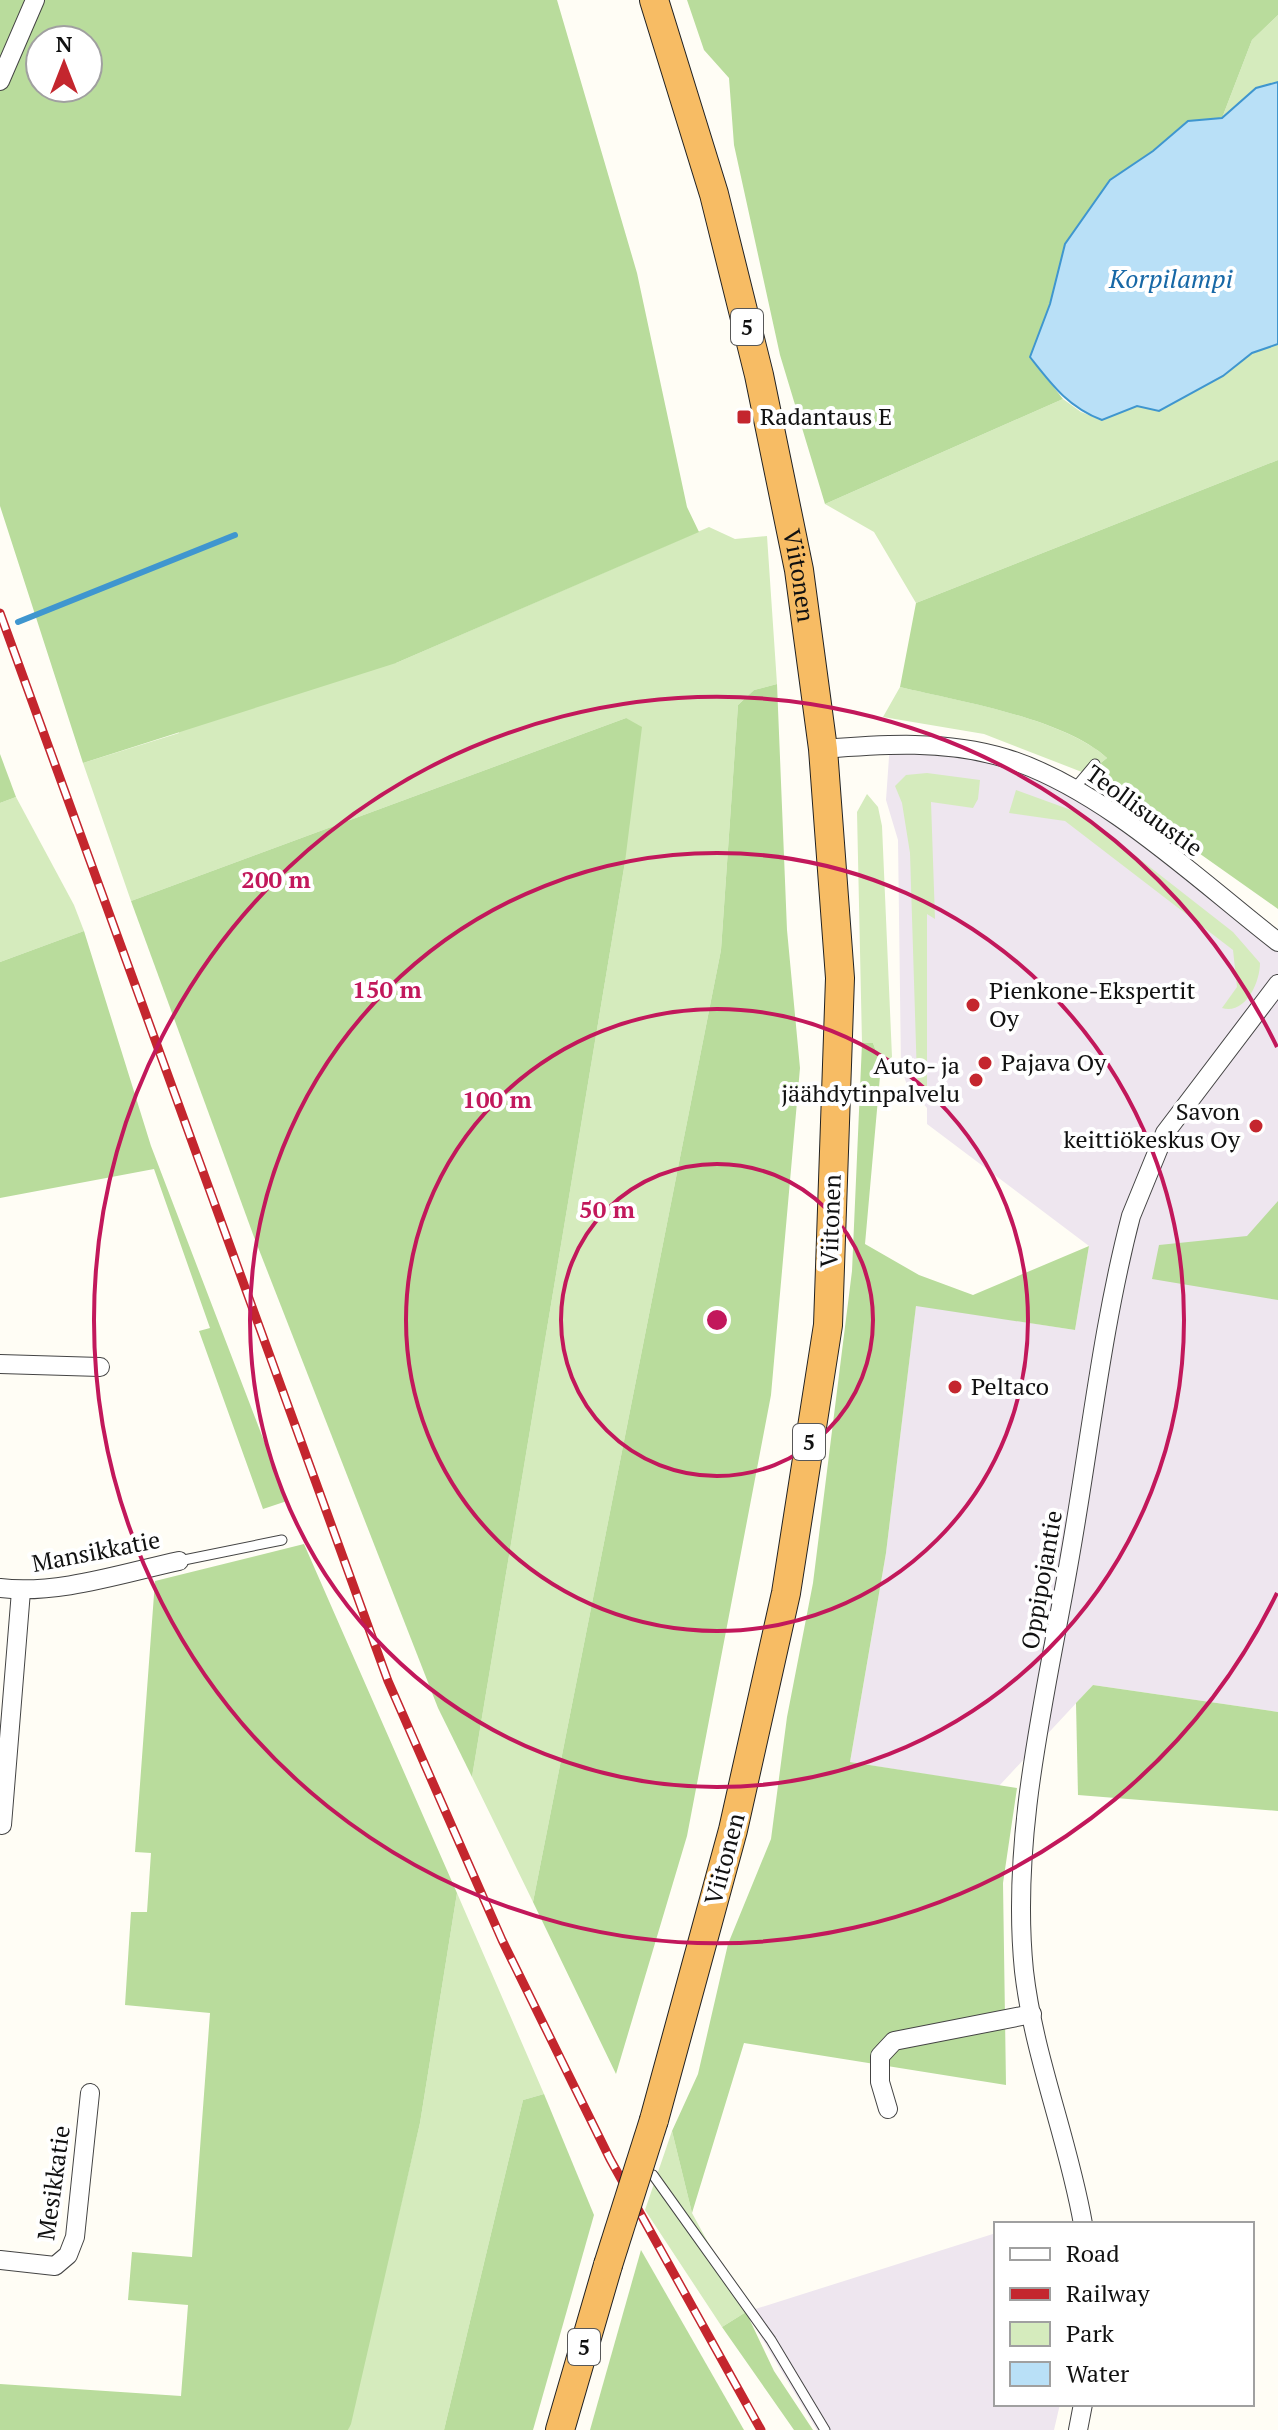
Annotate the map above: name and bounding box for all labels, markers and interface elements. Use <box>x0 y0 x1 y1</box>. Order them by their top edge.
north arrow <box>24 24 104 104</box>
text: N <box>56 29 73 58</box>
water label: Korpilampi <box>1108 261 1233 295</box>
road number: 5 <box>731 309 763 345</box>
place label: Radantaus E <box>760 400 892 432</box>
marker: Radantaus E <box>735 408 753 426</box>
street label: Viitonen <box>776 526 823 624</box>
street label: Teollisuustie <box>1080 757 1209 863</box>
text: 200 m <box>241 863 311 895</box>
text: 150 m <box>352 973 422 1005</box>
place label: Pienkone-Ekspertit Oy <box>989 974 1195 1034</box>
marker: Pienkone-Ekspertit Oy <box>964 996 982 1014</box>
place label: Pajava Oy <box>1001 1046 1107 1078</box>
place label: Auto- ja jäähdytinpalvelu <box>781 1049 960 1109</box>
marker: Pajava Oy <box>976 1054 994 1072</box>
marker: Auto- ja jäähdytinpalvelu <box>967 1071 985 1089</box>
text: 100 m <box>462 1083 532 1115</box>
place label: Savon keittiökeskus Oy <box>1064 1095 1241 1155</box>
marker: Savon keittiökeskus Oy <box>1247 1117 1265 1135</box>
street label: Viitonen <box>812 1174 848 1268</box>
text: 50 m <box>579 1193 635 1225</box>
centre of rings <box>703 1306 731 1334</box>
place label: Peltaco <box>971 1370 1049 1402</box>
marker: Peltaco <box>946 1378 964 1396</box>
road number: 5 <box>793 1424 825 1460</box>
street label: Oppipojantie <box>1013 1508 1069 1652</box>
street label: Mansikkatie <box>29 1523 163 1579</box>
street label: Viitonen <box>696 1809 752 1908</box>
street label: Mesikkatie <box>29 2123 77 2242</box>
legend <box>994 2222 1254 2406</box>
text: Road <box>1066 2237 1120 2269</box>
text: Railway <box>1066 2277 1150 2309</box>
text: Park <box>1066 2317 1115 2349</box>
road number: 5 <box>568 2329 600 2365</box>
text: Water <box>1066 2357 1130 2389</box>

